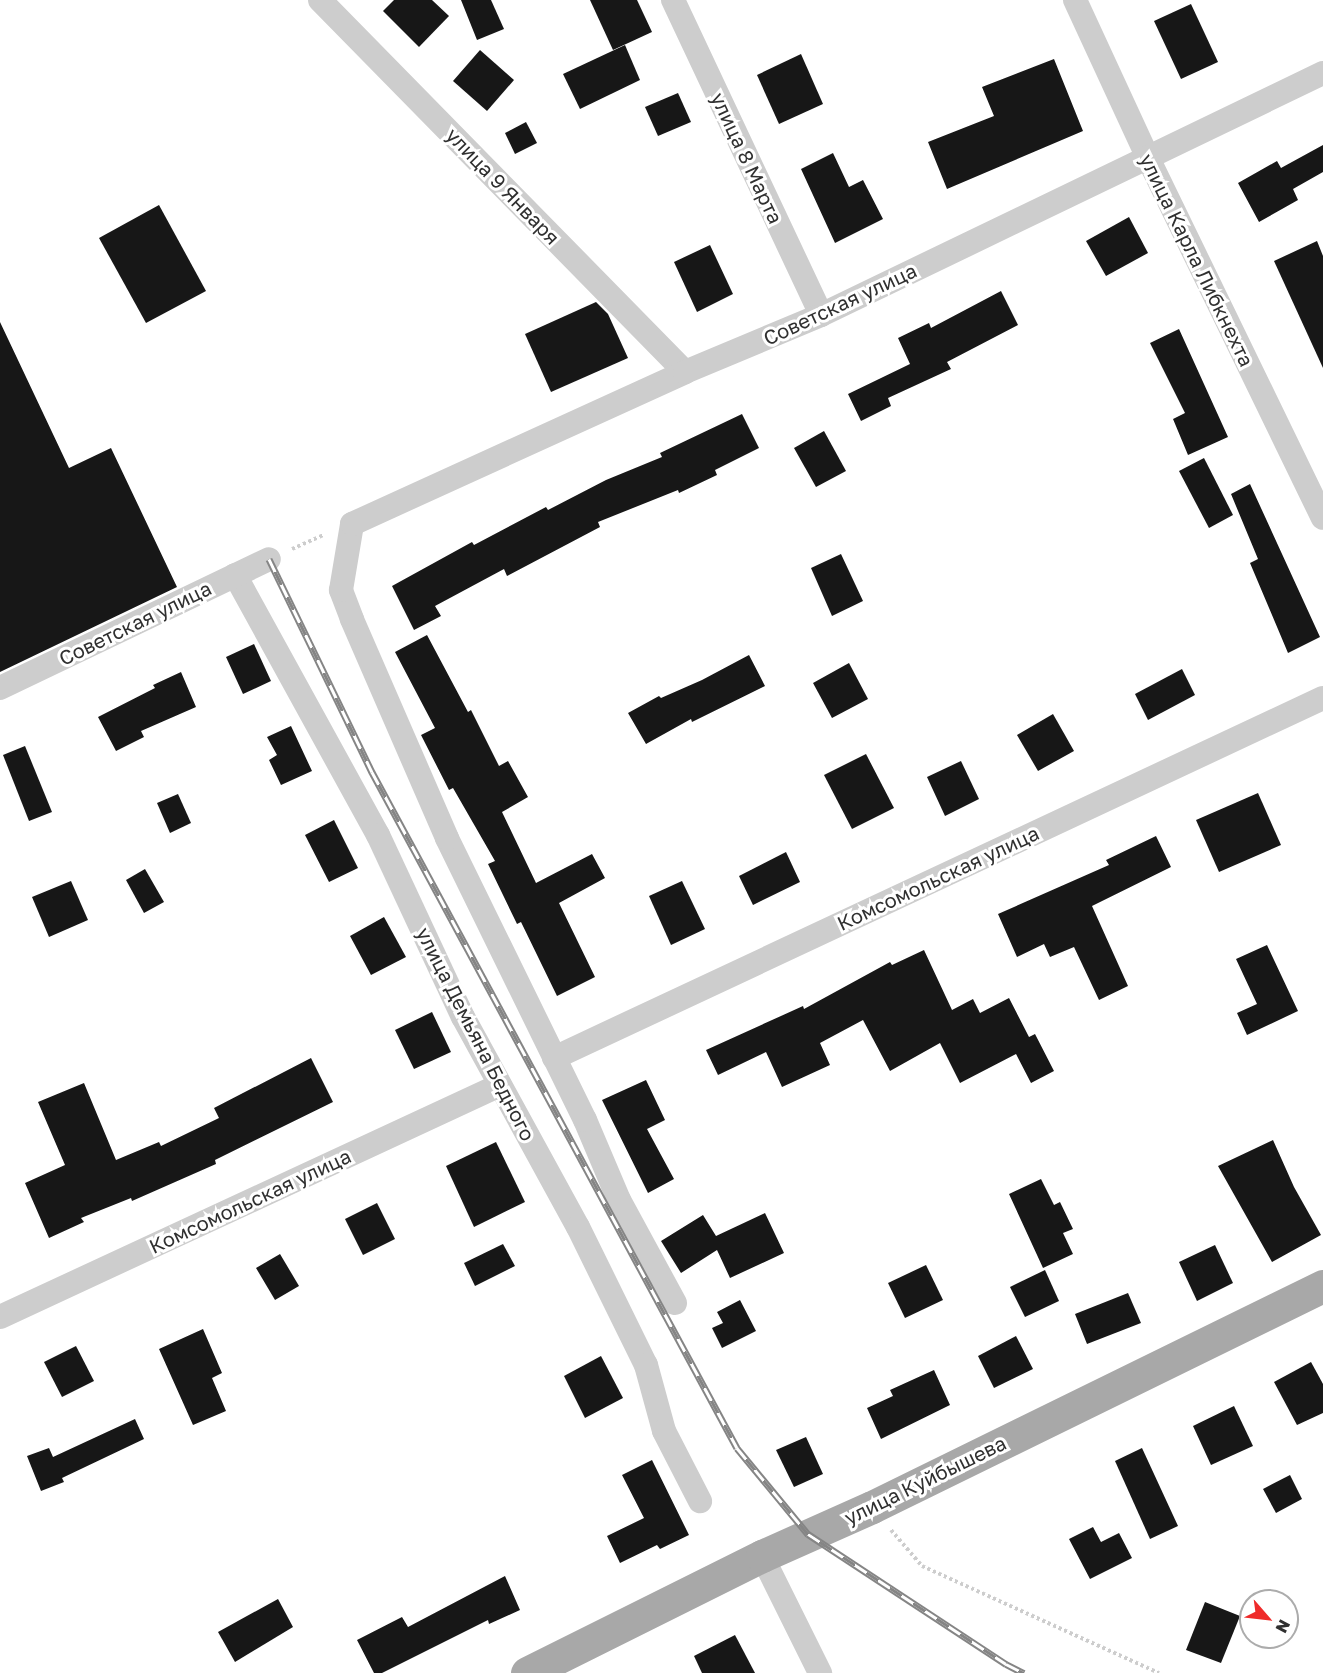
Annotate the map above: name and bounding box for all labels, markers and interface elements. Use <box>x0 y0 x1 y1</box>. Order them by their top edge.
street label: улица 8 Марта <box>706 89 788 227</box>
street label: улица 9 Января <box>441 123 565 249</box>
street label: улица Карла Либкнехта <box>1135 150 1259 370</box>
street label: Советская улица <box>760 258 920 350</box>
street label: Советская улица <box>55 576 215 670</box>
street label: Комсомольская улица <box>833 821 1043 935</box>
street label: улица Демьяна Бедного <box>412 923 540 1145</box>
street label: Комсомольская улица <box>145 1144 355 1258</box>
street label: улица Куйбышева <box>840 1430 1010 1530</box>
north arrow <box>1239 1589 1299 1649</box>
text: N <box>1271 1616 1295 1637</box>

